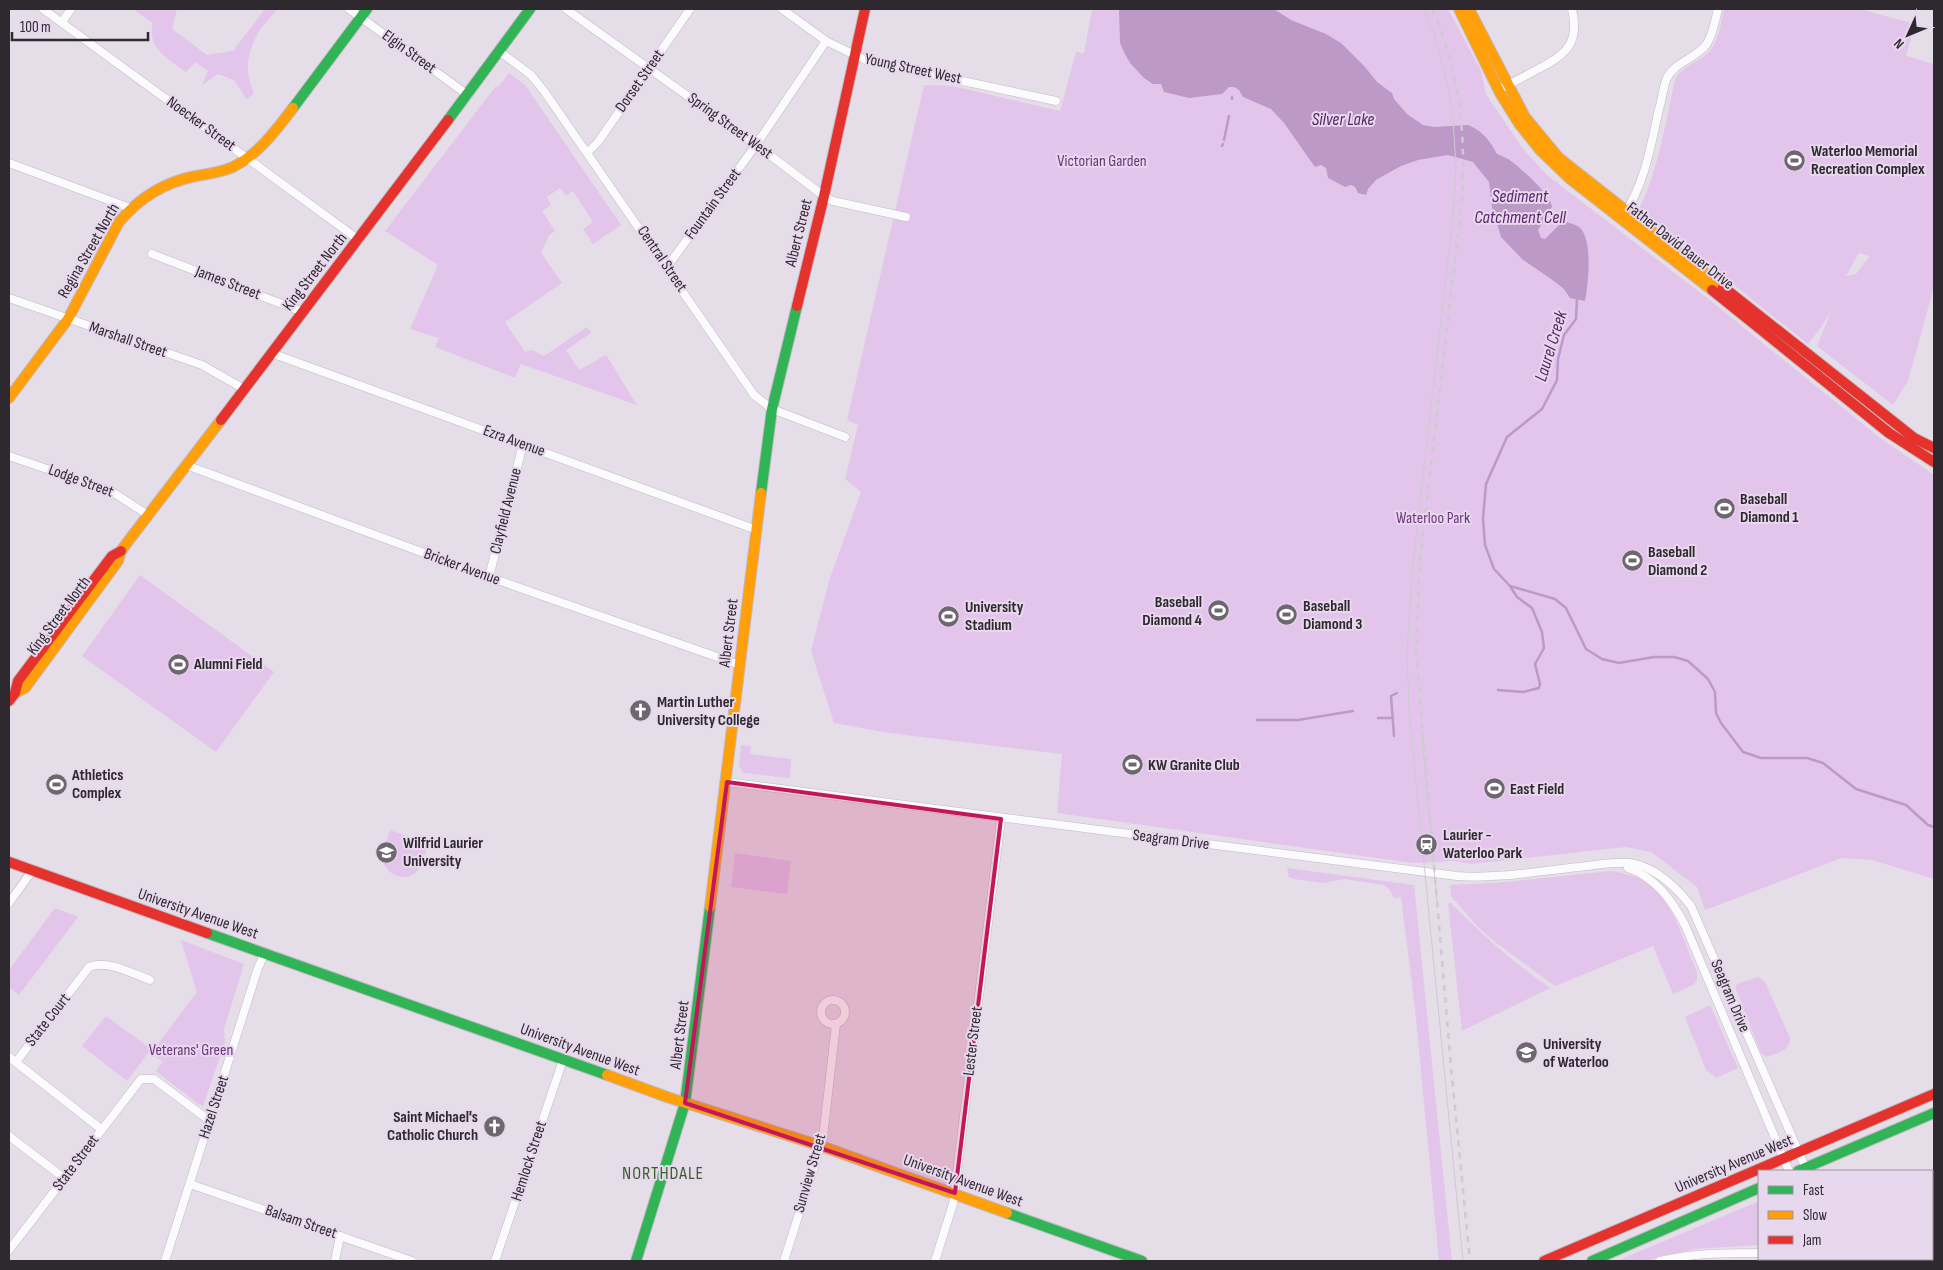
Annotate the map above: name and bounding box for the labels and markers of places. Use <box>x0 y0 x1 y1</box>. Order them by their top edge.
place label: Waterloo Memorial Recreation Complex <box>1811 142 1925 179</box>
sports icon: Waterloo Memorial Recreation Complex <box>1783 148 1807 172</box>
place label: Baseball Diamond 1 <box>1740 490 1799 527</box>
sports icon: Baseball Diamond 1 <box>1712 496 1736 520</box>
place label: Baseball Diamond 2 <box>1648 543 1707 580</box>
sports icon: Baseball Diamond 2 <box>1620 549 1644 573</box>
place label: Baseball Diamond 4 <box>1142 593 1203 630</box>
place label: Baseball Diamond 3 <box>1303 597 1362 634</box>
place label: University Stadium <box>965 598 1024 635</box>
sports icon: Baseball Diamond 4 <box>1206 599 1230 623</box>
sports icon: Baseball Diamond 3 <box>1275 603 1299 627</box>
sports icon: University Stadium <box>937 604 961 628</box>
sports icon: Alumni Field <box>166 652 190 676</box>
place label: Alumni Field <box>193 655 262 674</box>
place label: Martin Luther University College <box>657 693 760 730</box>
church icon: Martin Luther University College <box>629 699 653 723</box>
sports icon: KW Granite Club <box>1120 753 1144 777</box>
place label: KW Granite Club <box>1148 756 1240 775</box>
place label: Athletics Complex <box>71 766 123 803</box>
sports icon: Athletics Complex <box>44 772 68 796</box>
sports icon: East Field <box>1482 777 1506 801</box>
place label: East Field <box>1510 780 1564 799</box>
place label: Laurier - Waterloo Park <box>1443 826 1522 863</box>
station icon: Laurier - Waterloo Park <box>1415 832 1439 856</box>
place label: Wilfrid Laurier University <box>403 834 483 871</box>
school or university icon: Wilfrid Laurier University <box>375 840 399 864</box>
place label: University of Waterloo <box>1543 1035 1609 1072</box>
school or university icon: University of Waterloo <box>1515 1041 1539 1065</box>
place label: Saint Michael's Catholic Church <box>387 1108 478 1145</box>
church icon: Saint Michael's Catholic Church <box>482 1114 506 1138</box>

